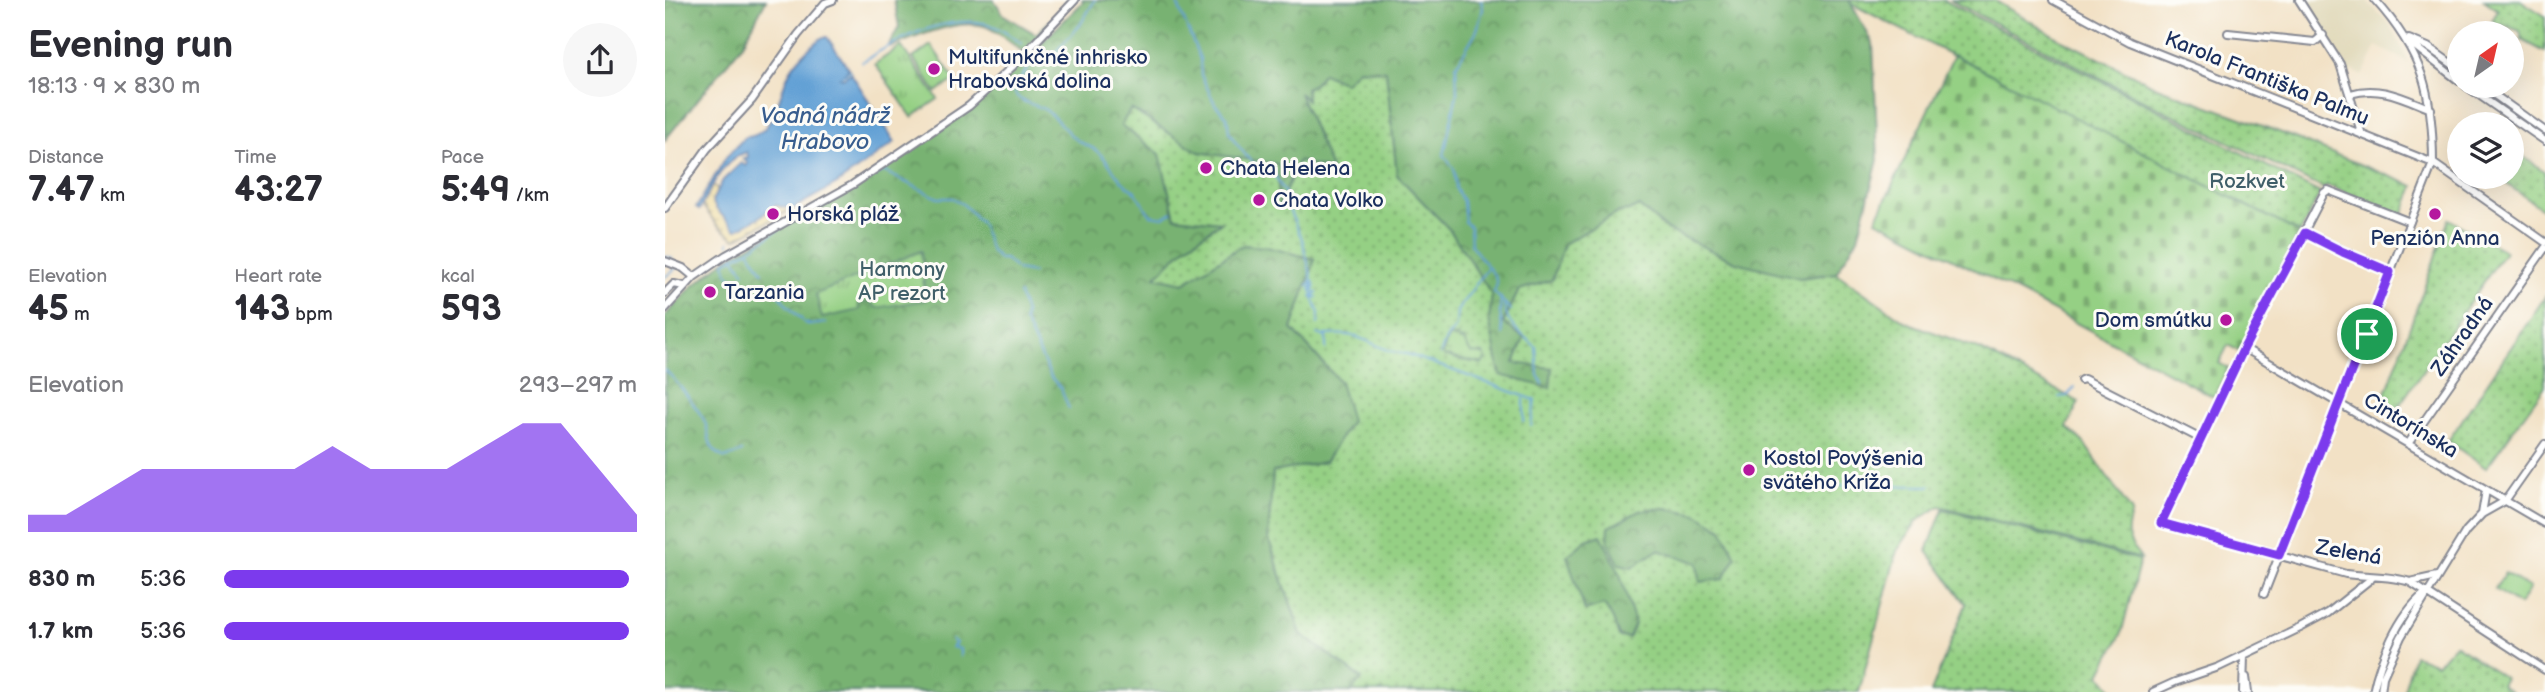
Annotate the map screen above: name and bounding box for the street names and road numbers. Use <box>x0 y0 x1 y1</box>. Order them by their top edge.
street label: Karola Františka Palmu <box>2161 26 2373 131</box>
street label: Záhradná <box>2425 292 2499 382</box>
street label: Cintorínska <box>2359 387 2463 463</box>
street label: Zelená <box>2313 534 2384 571</box>

